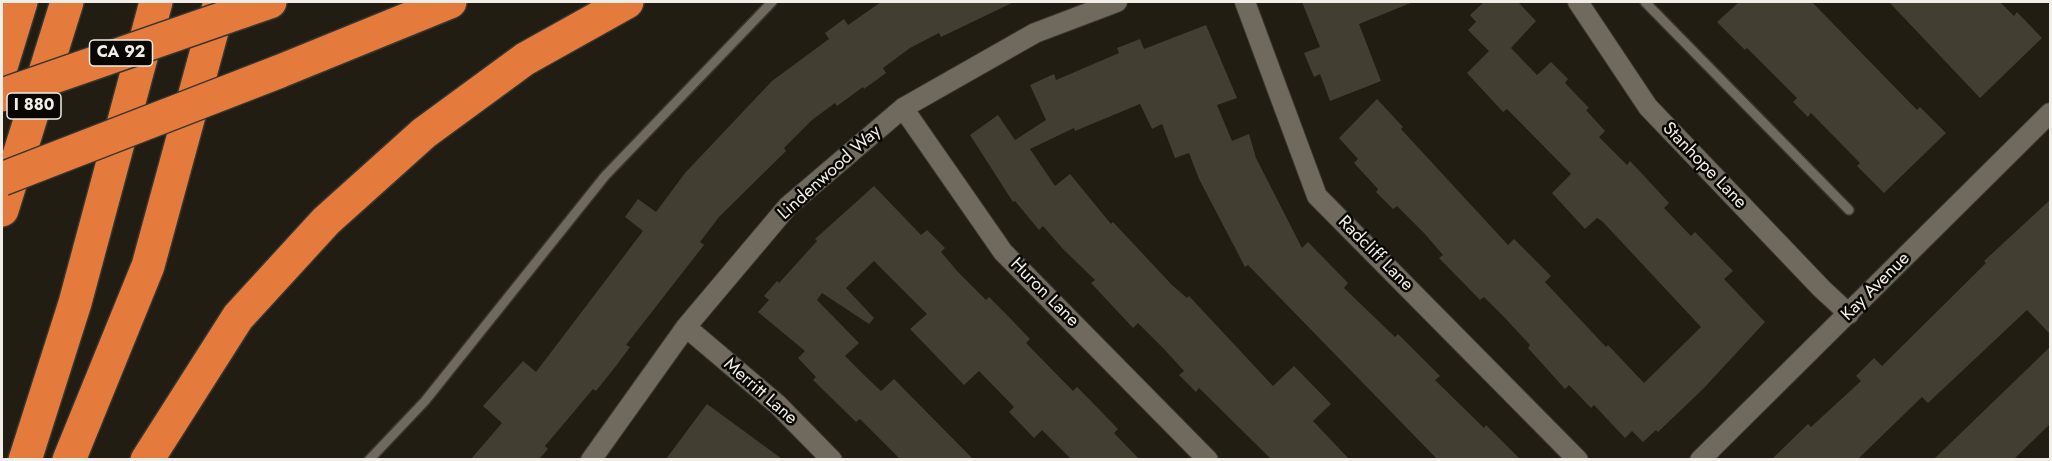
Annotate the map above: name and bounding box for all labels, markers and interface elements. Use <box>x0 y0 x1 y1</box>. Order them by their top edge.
road number: CA 92 <box>90 40 152 66</box>
road number: I 880 <box>7 93 61 119</box>
street label: Stanhope Lane <box>1657 118 1751 214</box>
street label: Lindenwood Way <box>774 121 886 225</box>
street label: Radcliff Lane <box>1333 212 1417 296</box>
street label: Kay Avenue <box>1837 248 1915 326</box>
street label: Huron Lane <box>1005 254 1083 332</box>
street label: Merritt Lane <box>719 354 801 430</box>

